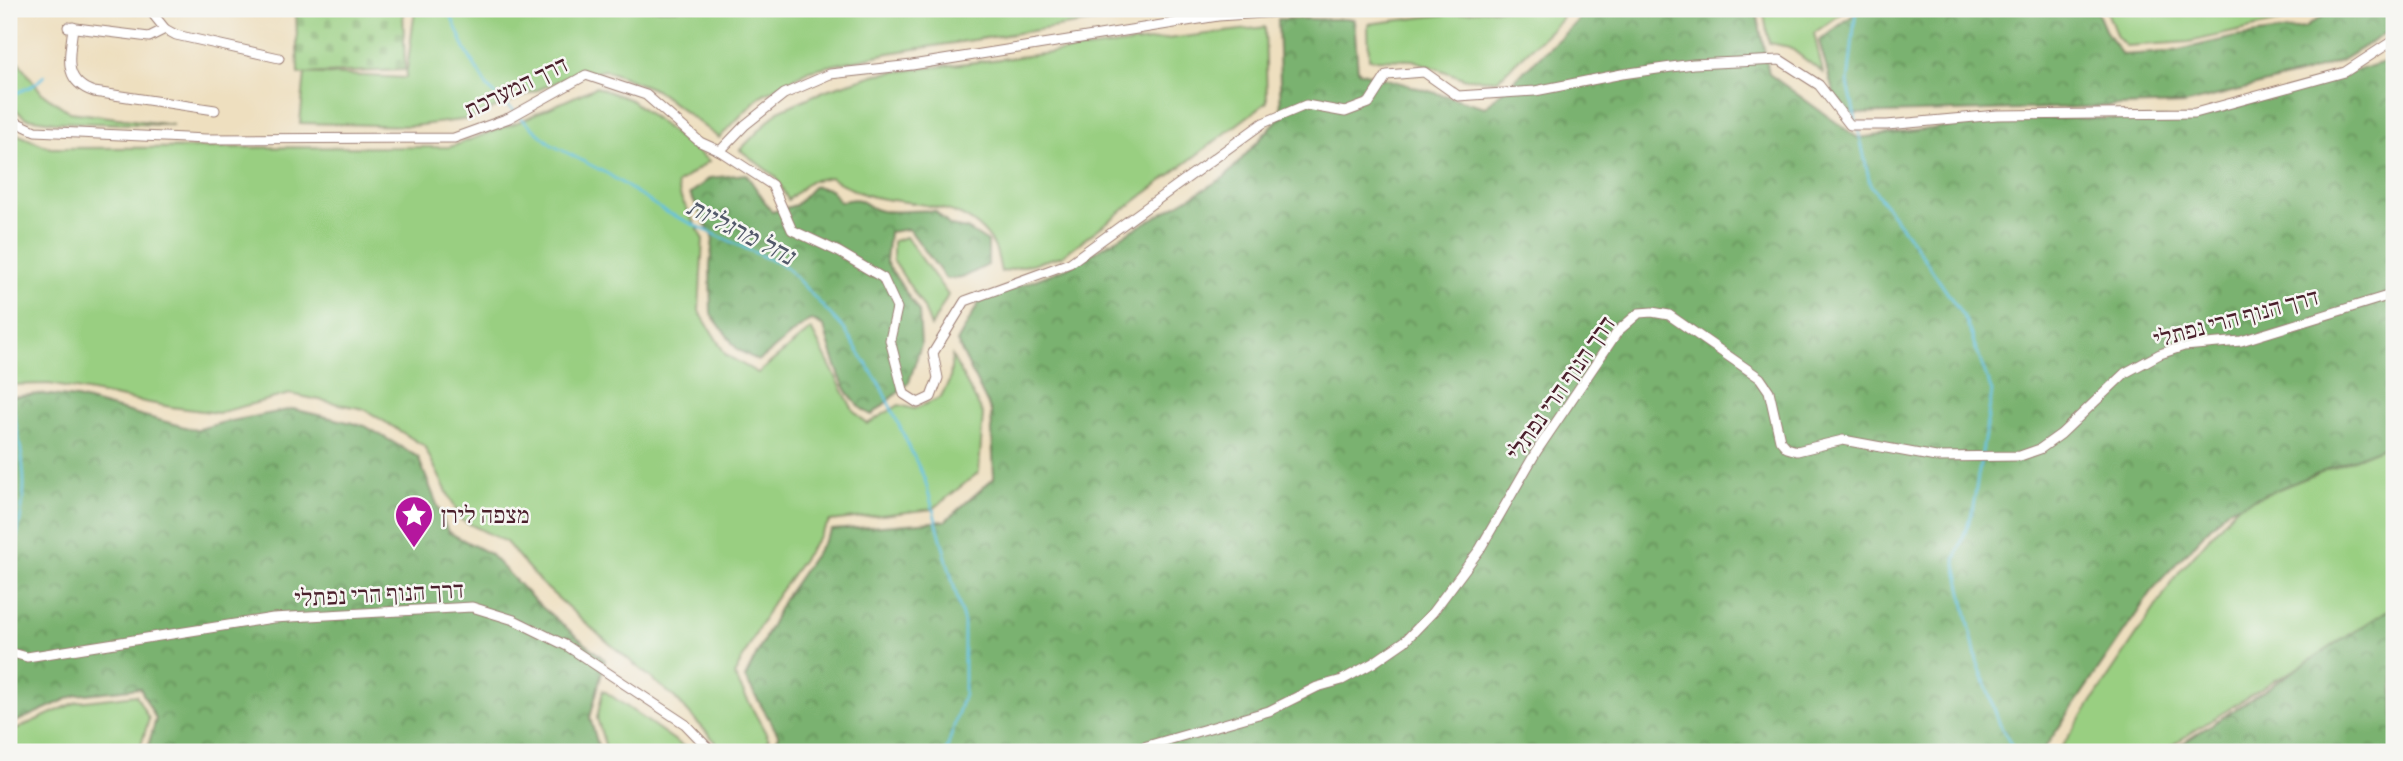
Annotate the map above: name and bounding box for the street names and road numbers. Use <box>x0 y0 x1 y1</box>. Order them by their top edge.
street label: דרך המערכת <box>459 48 573 125</box>
street label: דרך הנוף הרי נפתלי <box>2150 281 2322 354</box>
street label: דרך הנוף הרי נפתלי <box>1499 309 1622 466</box>
street label: דרך הנוף הרי נפתלי <box>293 574 465 613</box>

